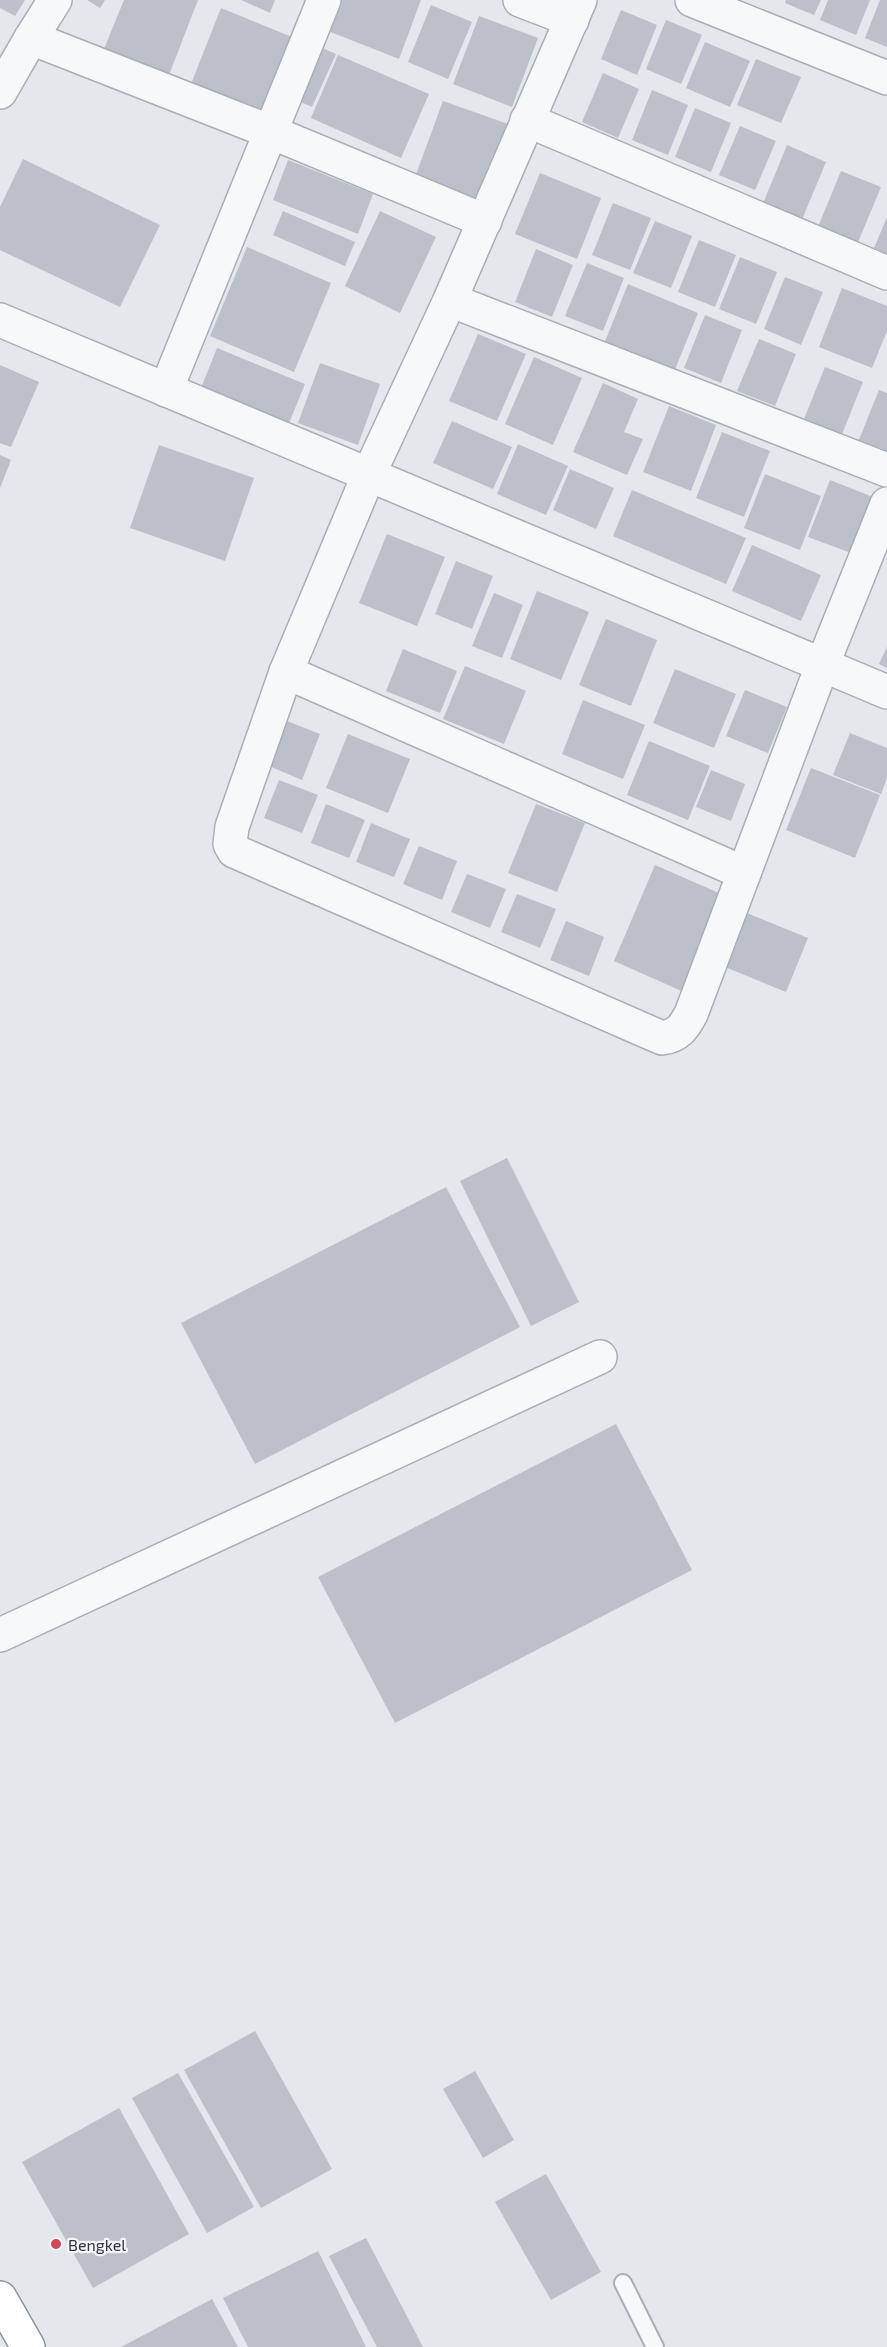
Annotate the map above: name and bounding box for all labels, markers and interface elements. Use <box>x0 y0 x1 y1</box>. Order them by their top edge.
place label: Bengkel <box>68 2235 126 2254</box>
marker: Bengkel <box>49 2237 63 2251</box>

